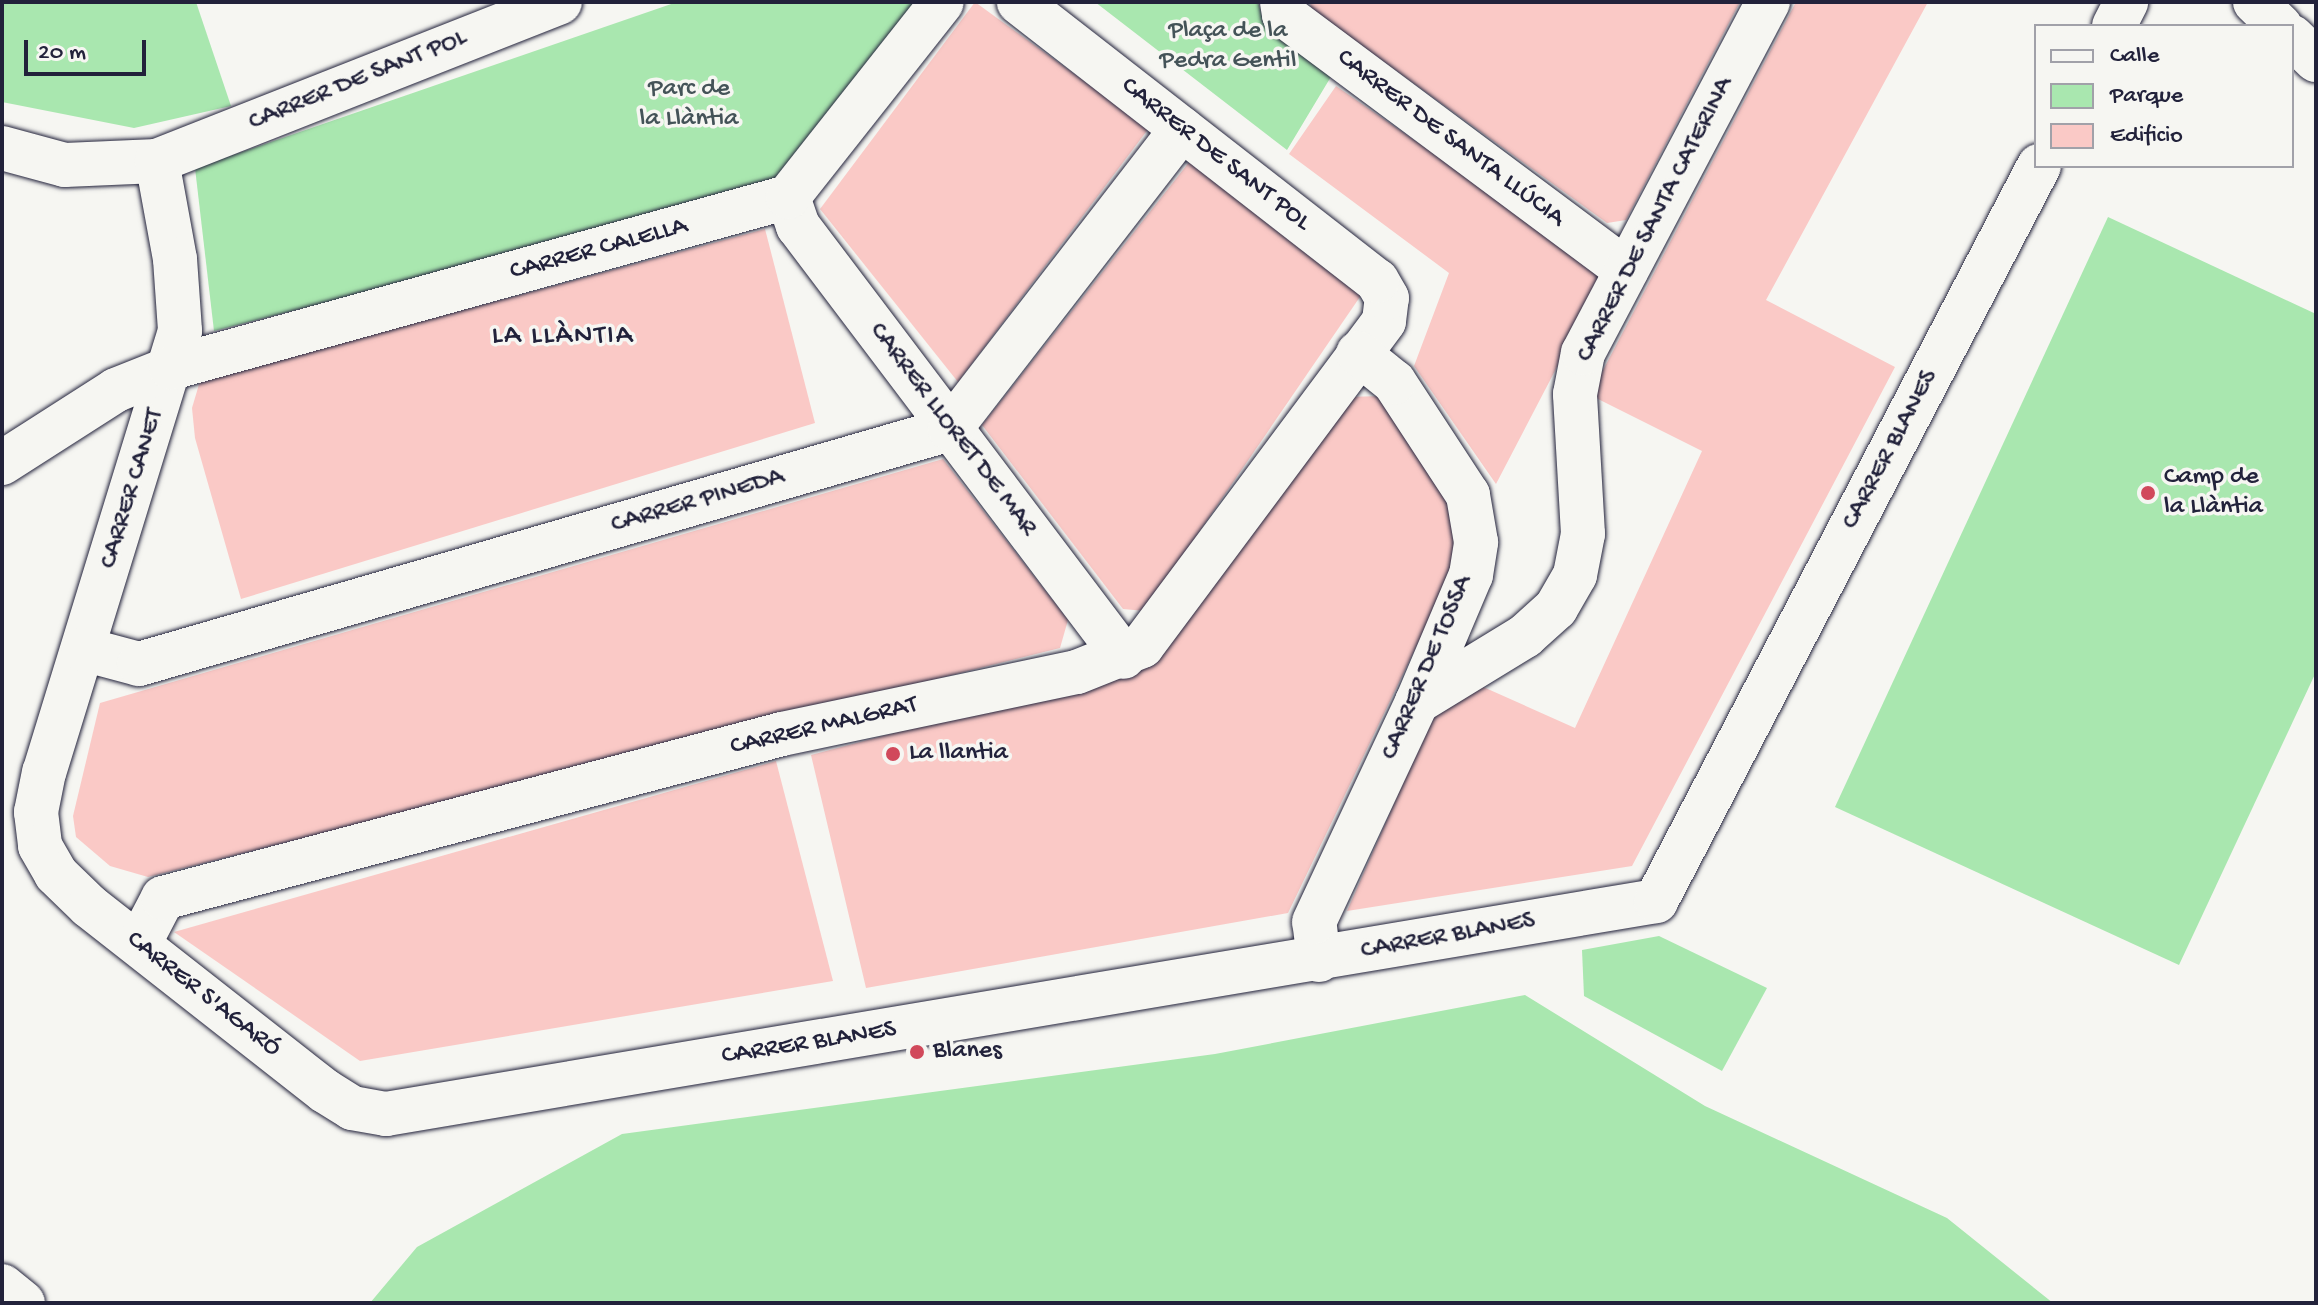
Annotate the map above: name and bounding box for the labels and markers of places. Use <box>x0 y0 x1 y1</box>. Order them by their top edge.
place label: Camp de la Llàntia <box>2164 462 2263 524</box>
marker: Camp de la Llàntia <box>2139 484 2157 502</box>
place label: La llantia <box>909 738 1008 770</box>
marker: La llantia <box>884 745 902 763</box>
place label: Blanes <box>933 1036 1002 1068</box>
marker: Blanes <box>908 1043 926 1061</box>

